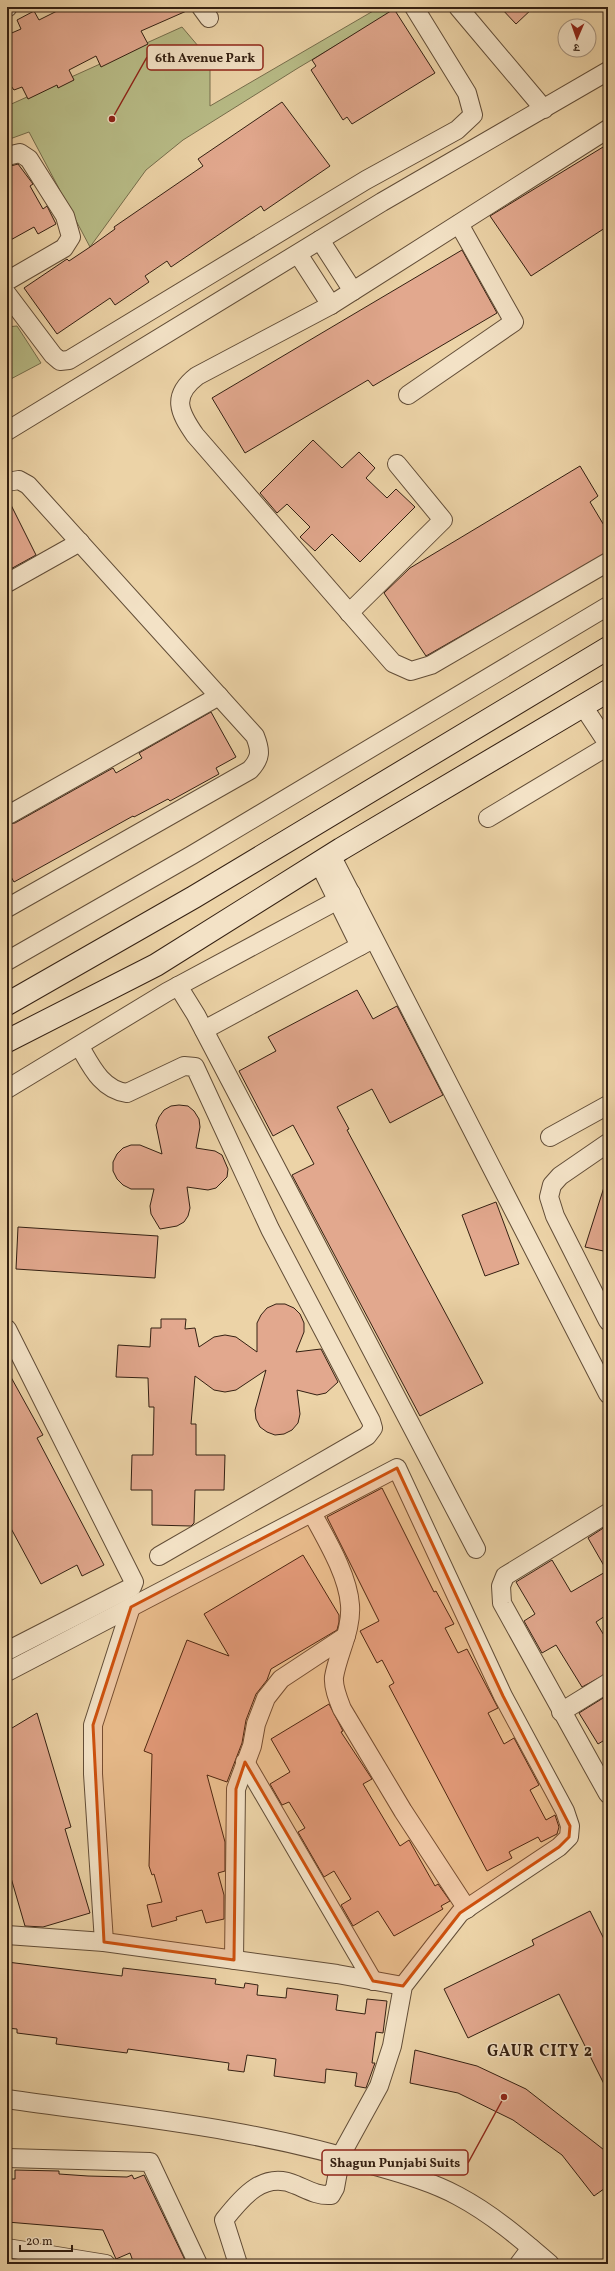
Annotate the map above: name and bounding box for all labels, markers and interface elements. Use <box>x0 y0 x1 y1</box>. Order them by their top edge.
north arrow <box>557 18 597 58</box>
text: उ <box>572 39 581 54</box>
callout: 6th Avenue Park <box>147 45 263 70</box>
text: 6th Avenue Park <box>155 50 255 68</box>
district label: GAUR CITY 2 <box>487 2041 593 2063</box>
callout: Shagun Punjabi Suits <box>322 2150 468 2175</box>
text: Shagun Punjabi Suits <box>330 2155 460 2173</box>
scale bar <box>20 2227 72 2253</box>
text: 20 m <box>26 2234 53 2250</box>

